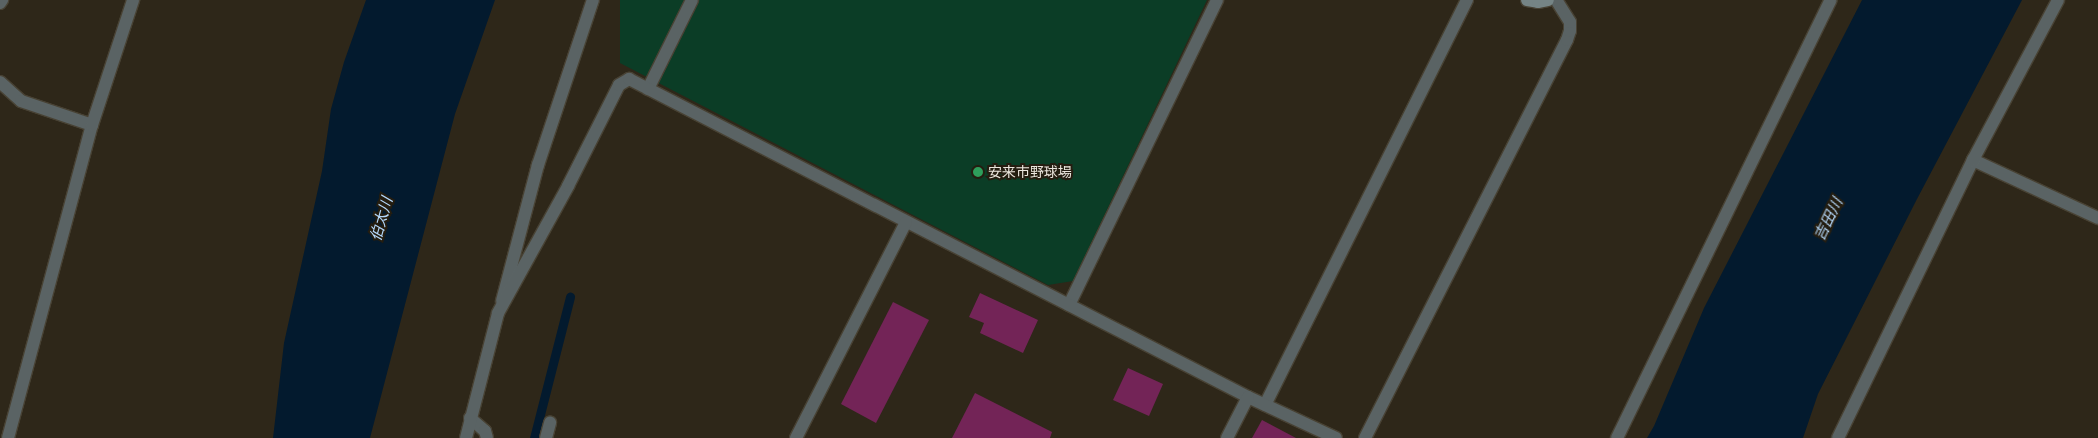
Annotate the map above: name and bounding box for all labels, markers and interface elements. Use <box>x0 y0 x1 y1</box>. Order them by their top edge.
place label: 安来市野球場 <box>988 164 1072 180</box>
marker: 安来市野球場 <box>972 166 984 178</box>
water label: 伯太川 <box>366 195 396 243</box>
water label: 吉田川 <box>1810 195 1846 243</box>

